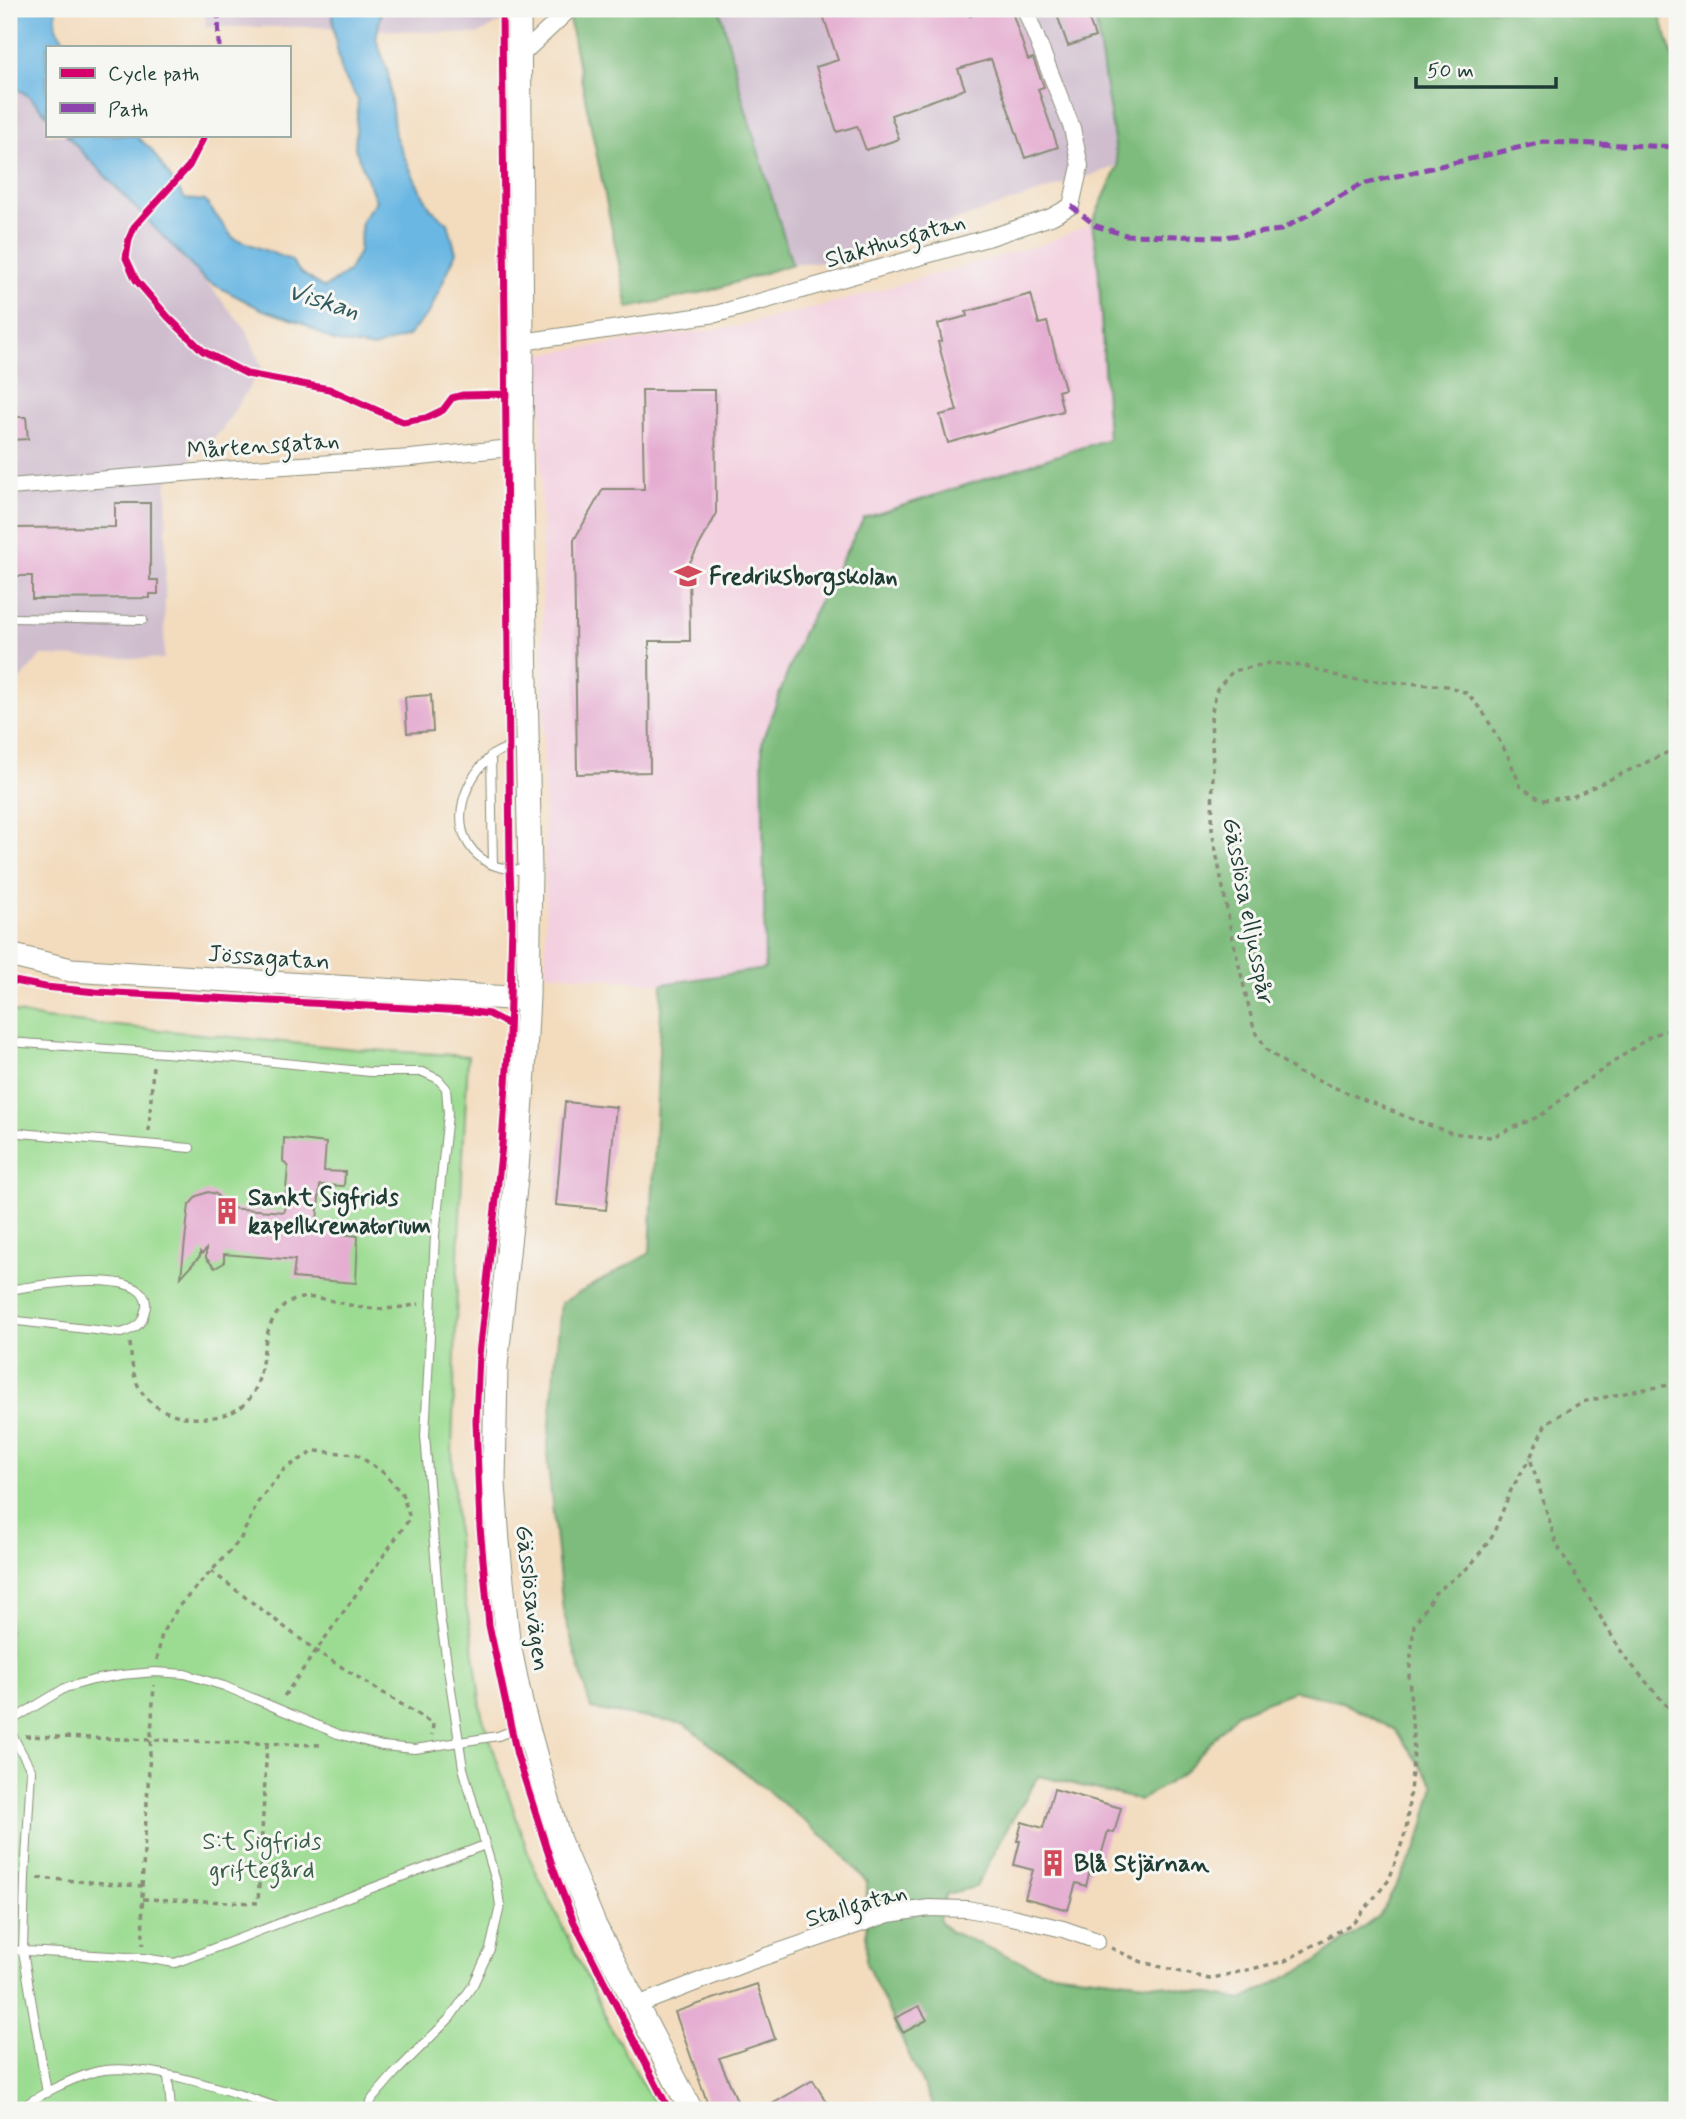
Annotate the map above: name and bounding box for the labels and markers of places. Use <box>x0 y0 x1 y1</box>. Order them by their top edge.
school or university icon: Fredriksborgskolan <box>673 561 703 591</box>
place label: Fredriksborgskolan <box>709 562 898 596</box>
place label: Sankt Sigfrids kapellkrematorium <box>248 1183 431 1242</box>
building icon: Sankt Sigfrids kapellkrematorium <box>212 1196 242 1226</box>
building icon: Blå Stjärnan <box>1038 1848 1068 1878</box>
place label: Blå Stjärnan <box>1074 1849 1210 1881</box>

